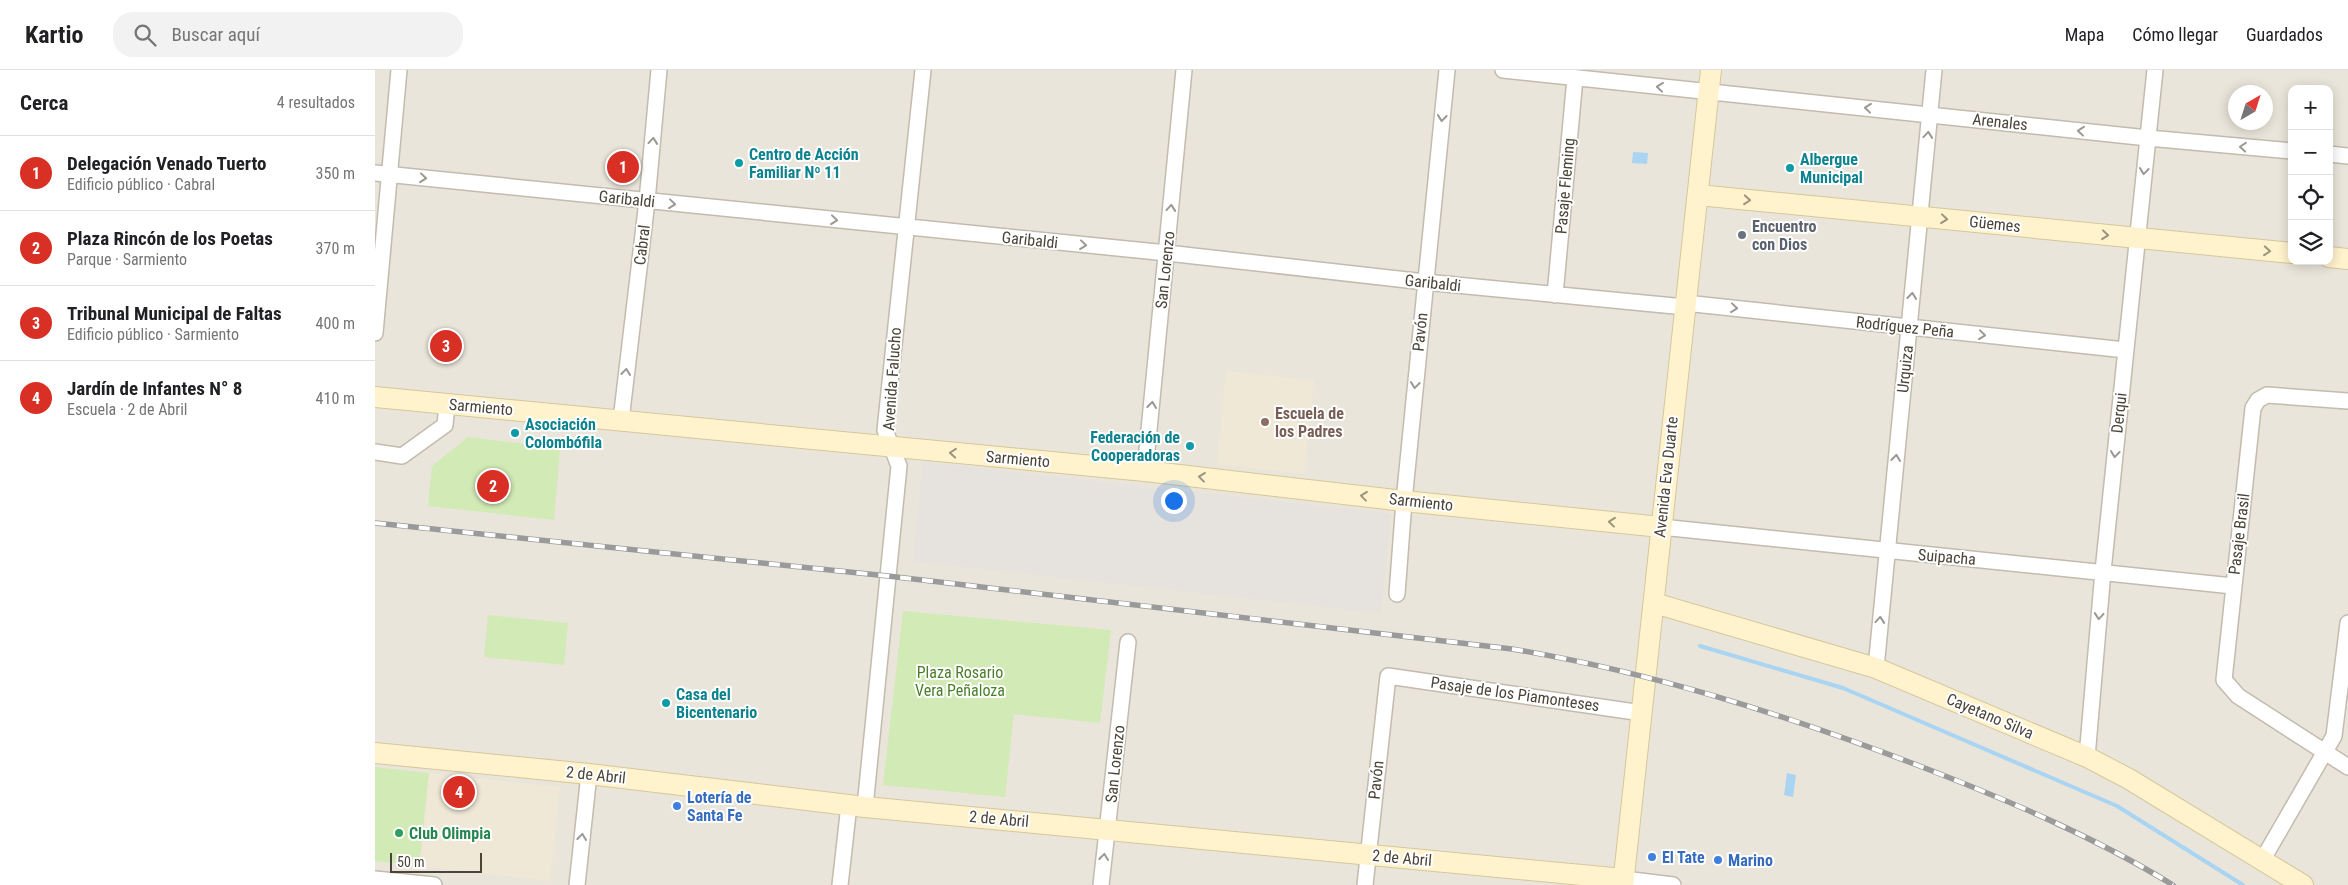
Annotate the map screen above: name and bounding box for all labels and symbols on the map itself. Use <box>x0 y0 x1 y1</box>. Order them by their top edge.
one-way arrow <box>1656 82 1664 93</box>
north arrow <box>2228 85 2273 130</box>
one-way arrow <box>1863 103 1871 114</box>
street label: Arenales <box>1971 110 2029 134</box>
one-way arrow <box>1437 115 1448 123</box>
one-way arrow <box>2077 126 2085 137</box>
one-way arrow <box>1922 130 1933 138</box>
one-way arrow <box>647 136 658 144</box>
street label: Pasaje Fleming <box>1551 137 1579 235</box>
one-way arrow <box>2239 141 2247 152</box>
place label: Centro de Acción Familiar Nº 11 <box>749 145 859 182</box>
pin: 1 <box>607 148 639 186</box>
place label: Albergue Municipal <box>1800 150 1863 187</box>
marker: Centro de Acción Familiar Nº 11 <box>733 157 745 169</box>
marker: Albergue Municipal <box>1784 162 1796 174</box>
one-way arrow <box>2139 167 2150 175</box>
one-way arrow <box>420 172 428 183</box>
street label: Garibaldi <box>598 187 656 211</box>
one-way arrow <box>1743 194 1751 205</box>
one-way arrow <box>668 198 676 209</box>
one-way arrow <box>1165 204 1176 212</box>
street label: Güemes <box>1968 212 2022 236</box>
one-way arrow <box>1940 213 1948 224</box>
one-way arrow <box>830 214 838 225</box>
place label: Encuentro con Dios <box>1752 217 1816 254</box>
street label: Cabral <box>630 224 654 266</box>
street label: Garibaldi <box>1001 228 1059 252</box>
marker: Encuentro con Dios <box>1736 229 1748 241</box>
street label: San Lorenzo <box>1151 230 1179 310</box>
one-way arrow <box>2101 230 2109 241</box>
one-way arrow <box>1079 239 1087 250</box>
one-way arrow <box>2263 245 2271 256</box>
street label: Garibaldi <box>1404 271 1462 295</box>
one-way arrow <box>1906 292 1917 300</box>
one-way arrow <box>1730 302 1738 313</box>
street label: Pavón <box>1409 312 1431 352</box>
street label: Rodríguez Peña <box>1855 312 1955 342</box>
pin: 3 <box>430 327 462 365</box>
street label: Avenida Falucho <box>879 327 905 431</box>
one-way arrow <box>1979 329 1987 340</box>
street label: Urquiza <box>1893 344 1917 394</box>
one-way arrow <box>621 367 631 376</box>
one-way arrow <box>1410 381 1421 389</box>
street label: Derqui <box>2107 392 2131 434</box>
street label: Sarmiento <box>448 395 514 419</box>
one-way arrow <box>1146 401 1157 409</box>
place label: Escuela de los Padres <box>1275 404 1344 441</box>
place label: Asociación Colombófila <box>525 415 603 452</box>
marker: Escuela de los Padres <box>1259 416 1271 428</box>
street label: Avenida Eva Duarte <box>1650 416 1682 538</box>
marker: Asociación Colombófila <box>509 427 521 439</box>
place label: Federación de Cooperadoras <box>1090 428 1180 465</box>
marker: Federación de Cooperadoras <box>1184 440 1196 452</box>
street label: Sarmiento <box>985 447 1051 471</box>
one-way arrow <box>949 448 957 459</box>
one-way arrow <box>2110 450 2121 458</box>
one-way arrow <box>1890 454 1901 462</box>
pin: 2 <box>477 467 509 505</box>
one-way arrow <box>1198 472 1206 483</box>
your location <box>1161 488 1187 514</box>
street label: Sarmiento <box>1388 489 1454 515</box>
one-way arrow <box>1359 491 1367 502</box>
street label: Pasaje Brasil <box>2225 492 2253 576</box>
one-way arrow <box>1608 517 1616 528</box>
street label: Suipacha <box>1917 545 1977 569</box>
one-way arrow <box>2094 612 2105 620</box>
one-way arrow <box>1875 615 1886 623</box>
park label: Plaza Rosario Vera Peñaloza <box>915 663 1005 700</box>
street label: Pasaje de los Piamonteses <box>1429 673 1601 715</box>
place label: Casa del Bicentenario <box>676 685 757 722</box>
street label: Cayetano Silva <box>1944 689 2036 743</box>
marker: Casa del Bicentenario <box>660 697 672 709</box>
street label: San Lorenzo <box>1101 724 1129 804</box>
street label: Pavón <box>1365 760 1387 800</box>
street label: 2 de Abril <box>565 762 627 788</box>
pin: 4 <box>443 773 475 811</box>
place label: Lotería de Santa Fe <box>687 788 752 825</box>
marker: Lotería de Santa Fe <box>671 800 683 812</box>
street label: 2 de Abril <box>968 807 1030 831</box>
place label: Club Olimpia <box>409 824 491 843</box>
marker: Club Olimpia <box>393 827 405 839</box>
one-way arrow <box>576 832 587 840</box>
street label: 2 de Abril <box>1371 846 1433 870</box>
place label: El Tate <box>1662 848 1705 867</box>
scale bar <box>390 850 483 873</box>
marker: El Tate <box>1646 851 1658 863</box>
place label: Marino <box>1728 851 1773 870</box>
one-way arrow <box>1098 853 1109 861</box>
marker: Marino <box>1712 854 1724 866</box>

